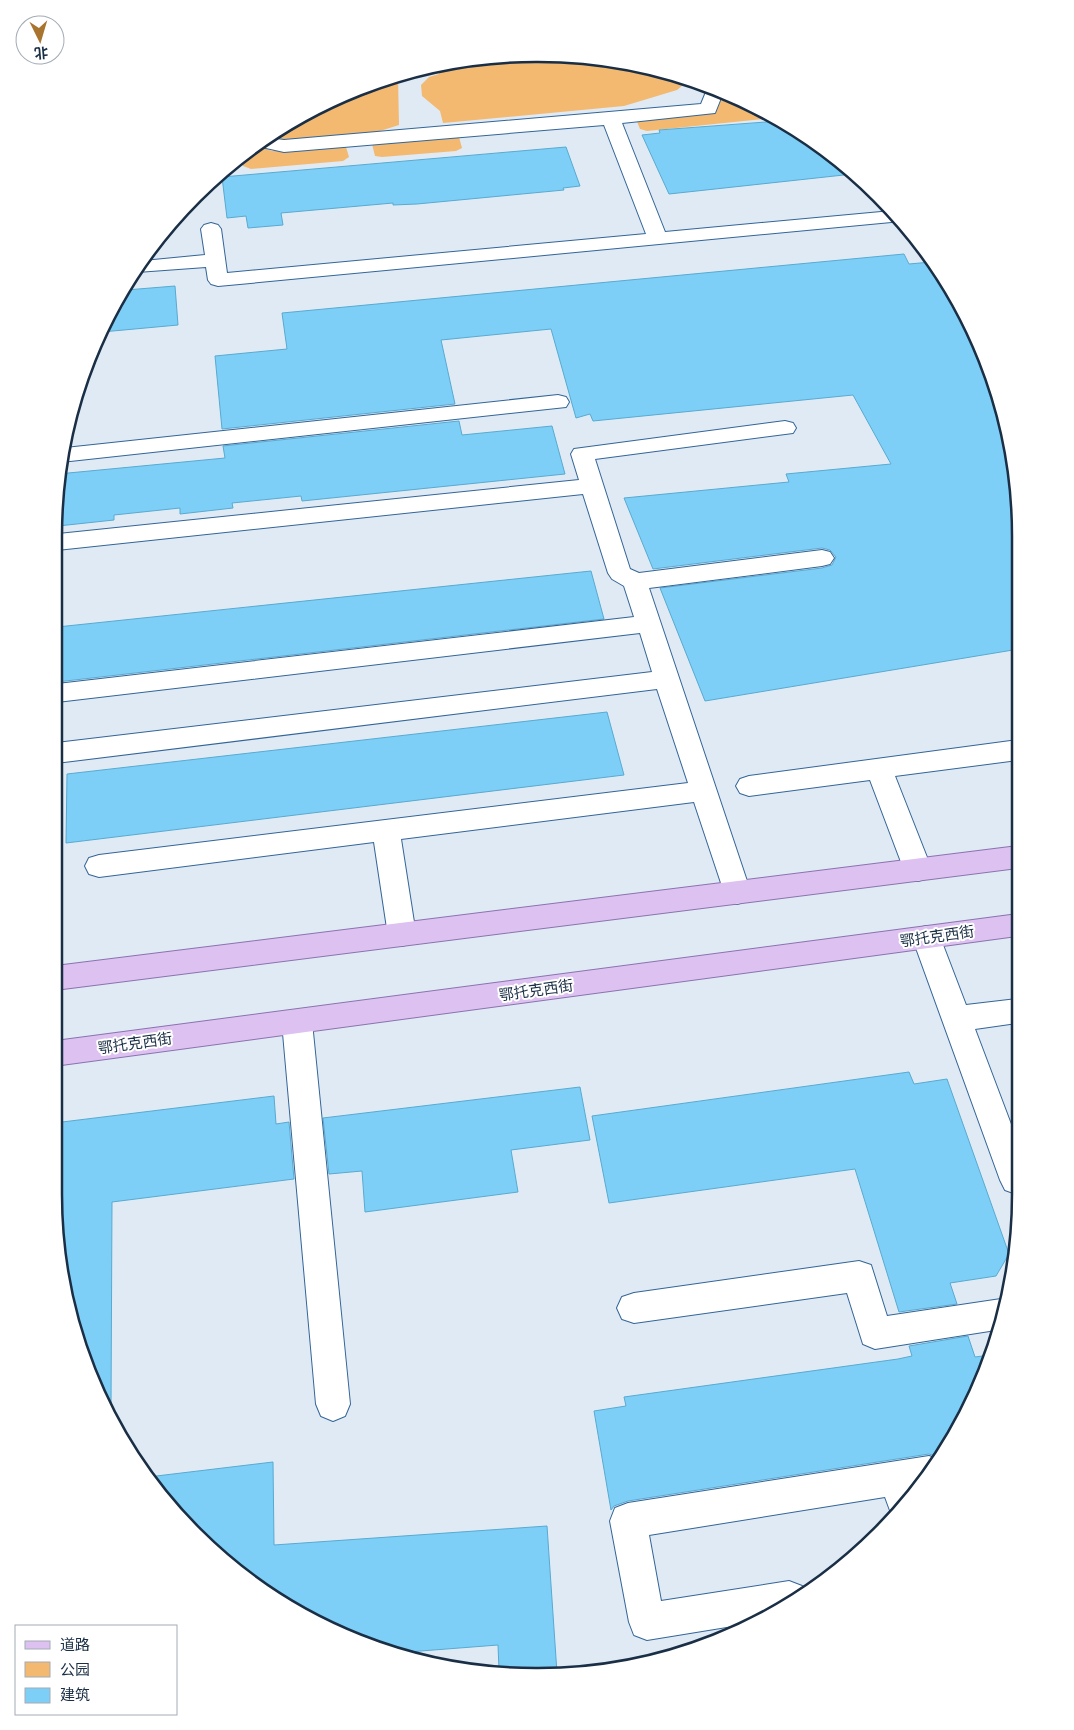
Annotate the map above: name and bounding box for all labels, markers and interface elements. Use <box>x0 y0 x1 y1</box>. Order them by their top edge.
north arrow <box>15 15 65 65</box>
text: 北 <box>33 43 49 63</box>
street label: 鄂托克西街 <box>899 921 975 951</box>
street label: 鄂托克西街 <box>498 975 574 1005</box>
street label: 鄂托克西街 <box>97 1028 173 1058</box>
legend <box>15 1625 178 1715</box>
text: 道路 <box>60 1635 90 1654</box>
text: 公园 <box>60 1660 90 1679</box>
text: 建筑 <box>60 1685 90 1704</box>

